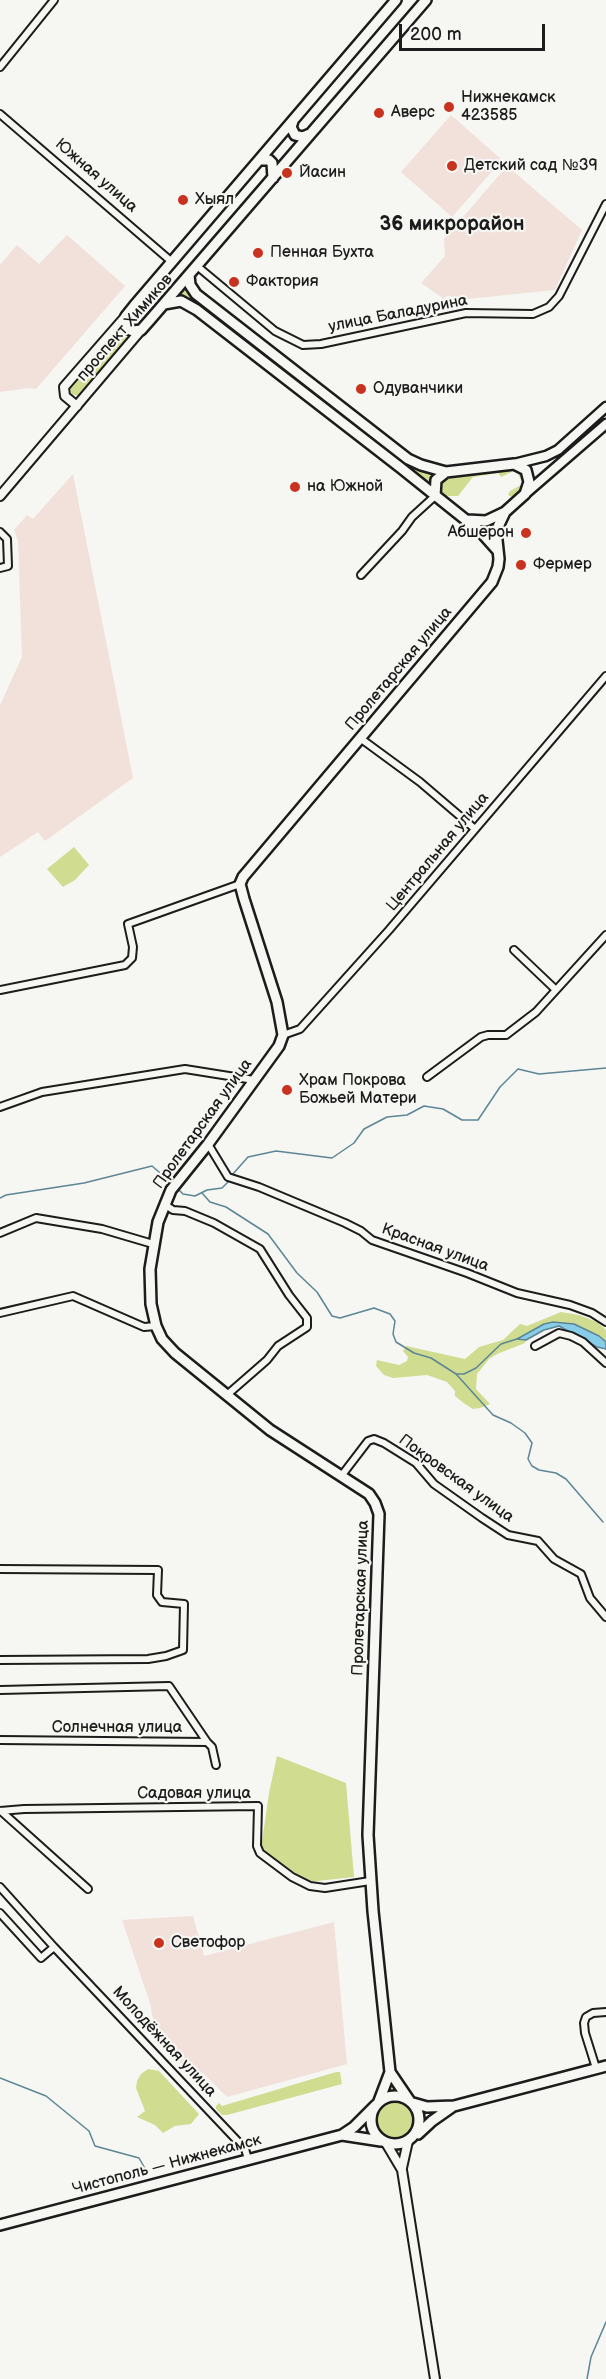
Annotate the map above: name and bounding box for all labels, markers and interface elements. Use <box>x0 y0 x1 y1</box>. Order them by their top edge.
scale bar <box>402 12 548 50</box>
text: 200 m <box>410 24 462 45</box>
place label: Нижнекамск 423585 <box>461 88 556 126</box>
marker: Нижнекамск 423585 <box>442 100 456 114</box>
place label: Аверс <box>391 103 435 123</box>
marker: Аверс <box>372 106 386 120</box>
street label: Южная улица <box>51 135 141 217</box>
place label: Детский сад №39 <box>464 156 598 176</box>
marker: Детский сад №39 <box>445 159 459 173</box>
place label: Йасин <box>299 163 346 183</box>
marker: Йасин <box>280 166 294 180</box>
place label: Хыял <box>195 190 234 210</box>
marker: Хыял <box>176 193 190 207</box>
district label: 36 микрорайон <box>380 213 524 237</box>
place label: Пенная Бухта <box>270 243 374 263</box>
marker: Пенная Бухта <box>251 246 265 260</box>
street label: проспект Химиков <box>73 270 177 386</box>
place label: Фактория <box>246 272 319 292</box>
marker: Фактория <box>227 275 241 289</box>
street label: улица Баладурина <box>327 291 469 337</box>
place label: Одуванчики <box>373 379 463 399</box>
marker: Одуванчики <box>354 382 368 396</box>
place label: на Южной <box>307 477 383 497</box>
marker: на Южной <box>288 480 302 494</box>
place label: Абшерон <box>448 523 514 543</box>
marker: Абшерон <box>519 526 533 540</box>
place label: Фермер <box>533 555 592 575</box>
marker: Фермер <box>514 558 528 572</box>
street label: Пролетарская улица <box>342 603 456 735</box>
street label: Центральная улица <box>383 789 493 915</box>
street label: Пролетарская улица <box>149 1055 257 1193</box>
place label: Храм Покрова Божьей Матери <box>299 1071 417 1109</box>
marker: Храм Покрова Божьей Матери <box>280 1083 294 1097</box>
street label: Красная улица <box>379 1220 491 1276</box>
street label: Покровская улица <box>395 1431 517 1527</box>
street label: Пролетарская улица <box>349 1520 373 1676</box>
street label: Солнечная улица <box>52 1718 182 1738</box>
street label: Садовая улица <box>137 1784 251 1804</box>
place label: Светофор <box>171 1933 245 1953</box>
marker: Светофор <box>152 1936 166 1950</box>
street label: Молодёжная улица <box>108 1983 220 2101</box>
street label: Чистополь — Нижнекамск <box>71 2131 263 2199</box>

